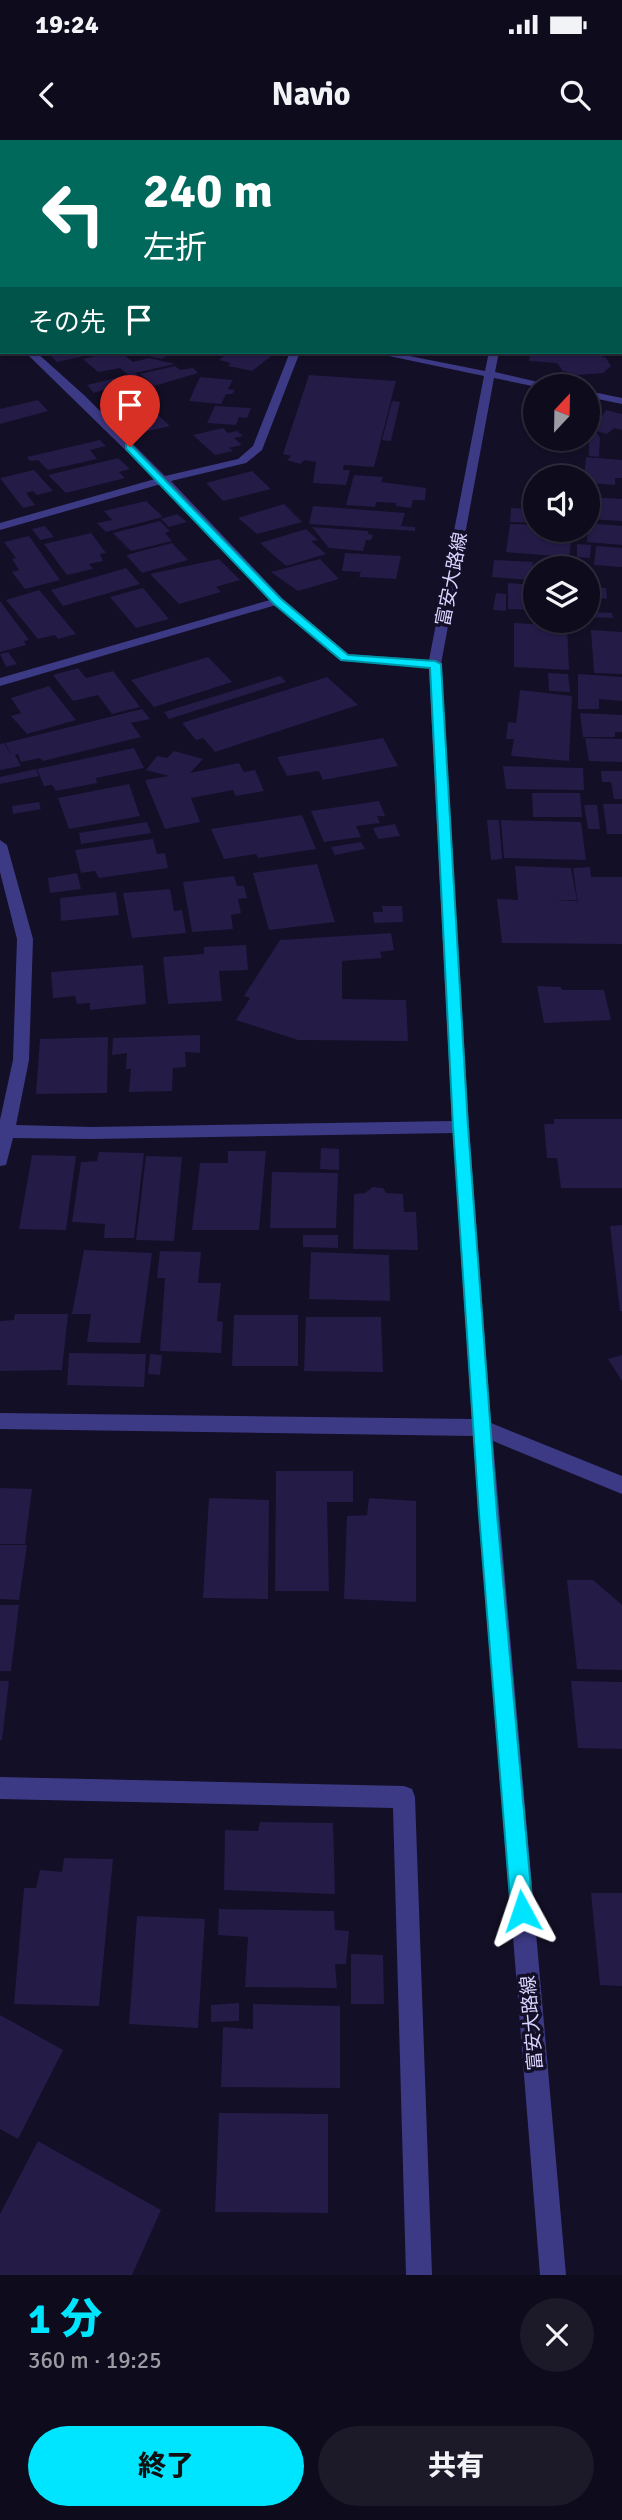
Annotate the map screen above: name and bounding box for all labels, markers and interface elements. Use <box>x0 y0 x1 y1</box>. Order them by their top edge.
text: 19:24 <box>35 9 99 41</box>
text: Navio <box>271 75 351 114</box>
icon: back <box>28 76 66 114</box>
icon: search <box>556 76 594 114</box>
text: 240 m <box>143 161 273 221</box>
icon: left <box>28 168 119 259</box>
text: 左折 <box>143 228 207 267</box>
icon: arrive <box>120 301 158 339</box>
text: その先 <box>28 307 106 339</box>
north arrow <box>523 374 600 452</box>
map controls <box>523 374 600 633</box>
pin <box>100 375 160 447</box>
icon: arrive <box>111 386 149 424</box>
button: sound <box>523 465 600 542</box>
street label: 富安大路線 <box>431 530 473 628</box>
button: layers <box>523 556 600 633</box>
position arrow <box>485 1874 559 1948</box>
street label: 富安大路線 <box>516 1975 548 2071</box>
text: 1 分 <box>28 2294 102 2345</box>
button: close <box>520 2298 594 2372</box>
text: 360 m · 19:25 <box>28 2346 162 2375</box>
button: 終了 <box>28 2426 304 2506</box>
button: 共有 <box>318 2426 594 2506</box>

